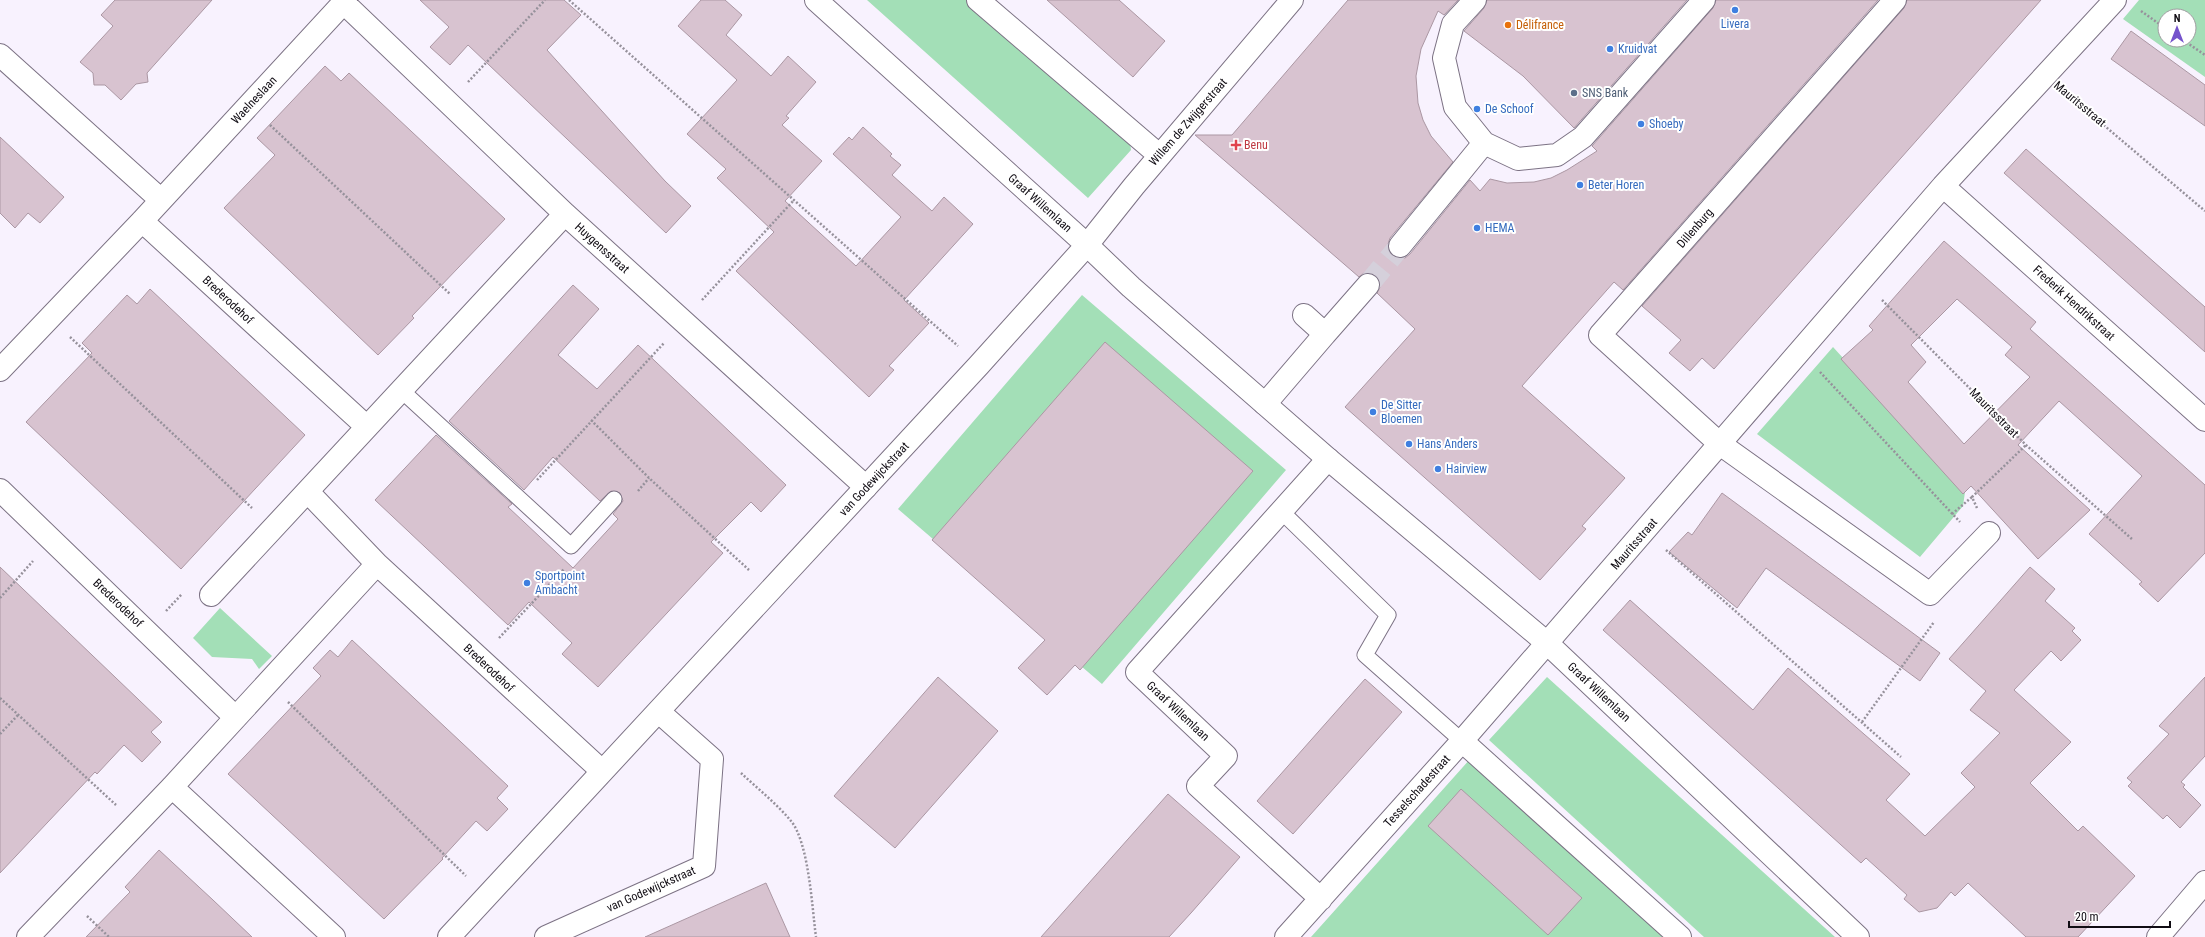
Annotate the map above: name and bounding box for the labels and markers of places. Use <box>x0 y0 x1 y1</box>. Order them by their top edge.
marker: Livera <box>1730 5 1740 15</box>
place label: Livera <box>1721 17 1749 31</box>
place label: Délifrance <box>1516 18 1564 32</box>
marker: Délifrance <box>1503 20 1513 30</box>
place label: Kruidvat <box>1618 42 1658 56</box>
marker: Kruidvat <box>1605 44 1615 54</box>
place label: SNS Bank <box>1582 86 1629 100</box>
marker: SNS Bank <box>1569 88 1579 98</box>
place label: De Schoof <box>1485 102 1534 116</box>
marker: De Schoof <box>1472 104 1482 114</box>
place label: Shoeby <box>1649 117 1684 131</box>
marker: Shoeby <box>1636 119 1646 129</box>
place label: Benu <box>1244 138 1268 152</box>
marker: Benu <box>1231 140 1241 150</box>
place label: Beter Horen <box>1588 178 1644 192</box>
marker: Beter Horen <box>1575 180 1585 190</box>
place label: HEMA <box>1485 221 1515 235</box>
marker: HEMA <box>1472 223 1482 233</box>
place label: De Sitter Bloemen <box>1381 398 1423 426</box>
marker: De Sitter Bloemen <box>1368 407 1378 417</box>
place label: Hans Anders <box>1417 437 1478 451</box>
marker: Hans Anders <box>1404 439 1414 449</box>
place label: Hairview <box>1446 462 1487 476</box>
marker: Hairview <box>1433 464 1443 474</box>
place label: Sportpoint Ambacht <box>535 569 585 597</box>
marker: Sportpoint Ambacht <box>522 578 532 588</box>

